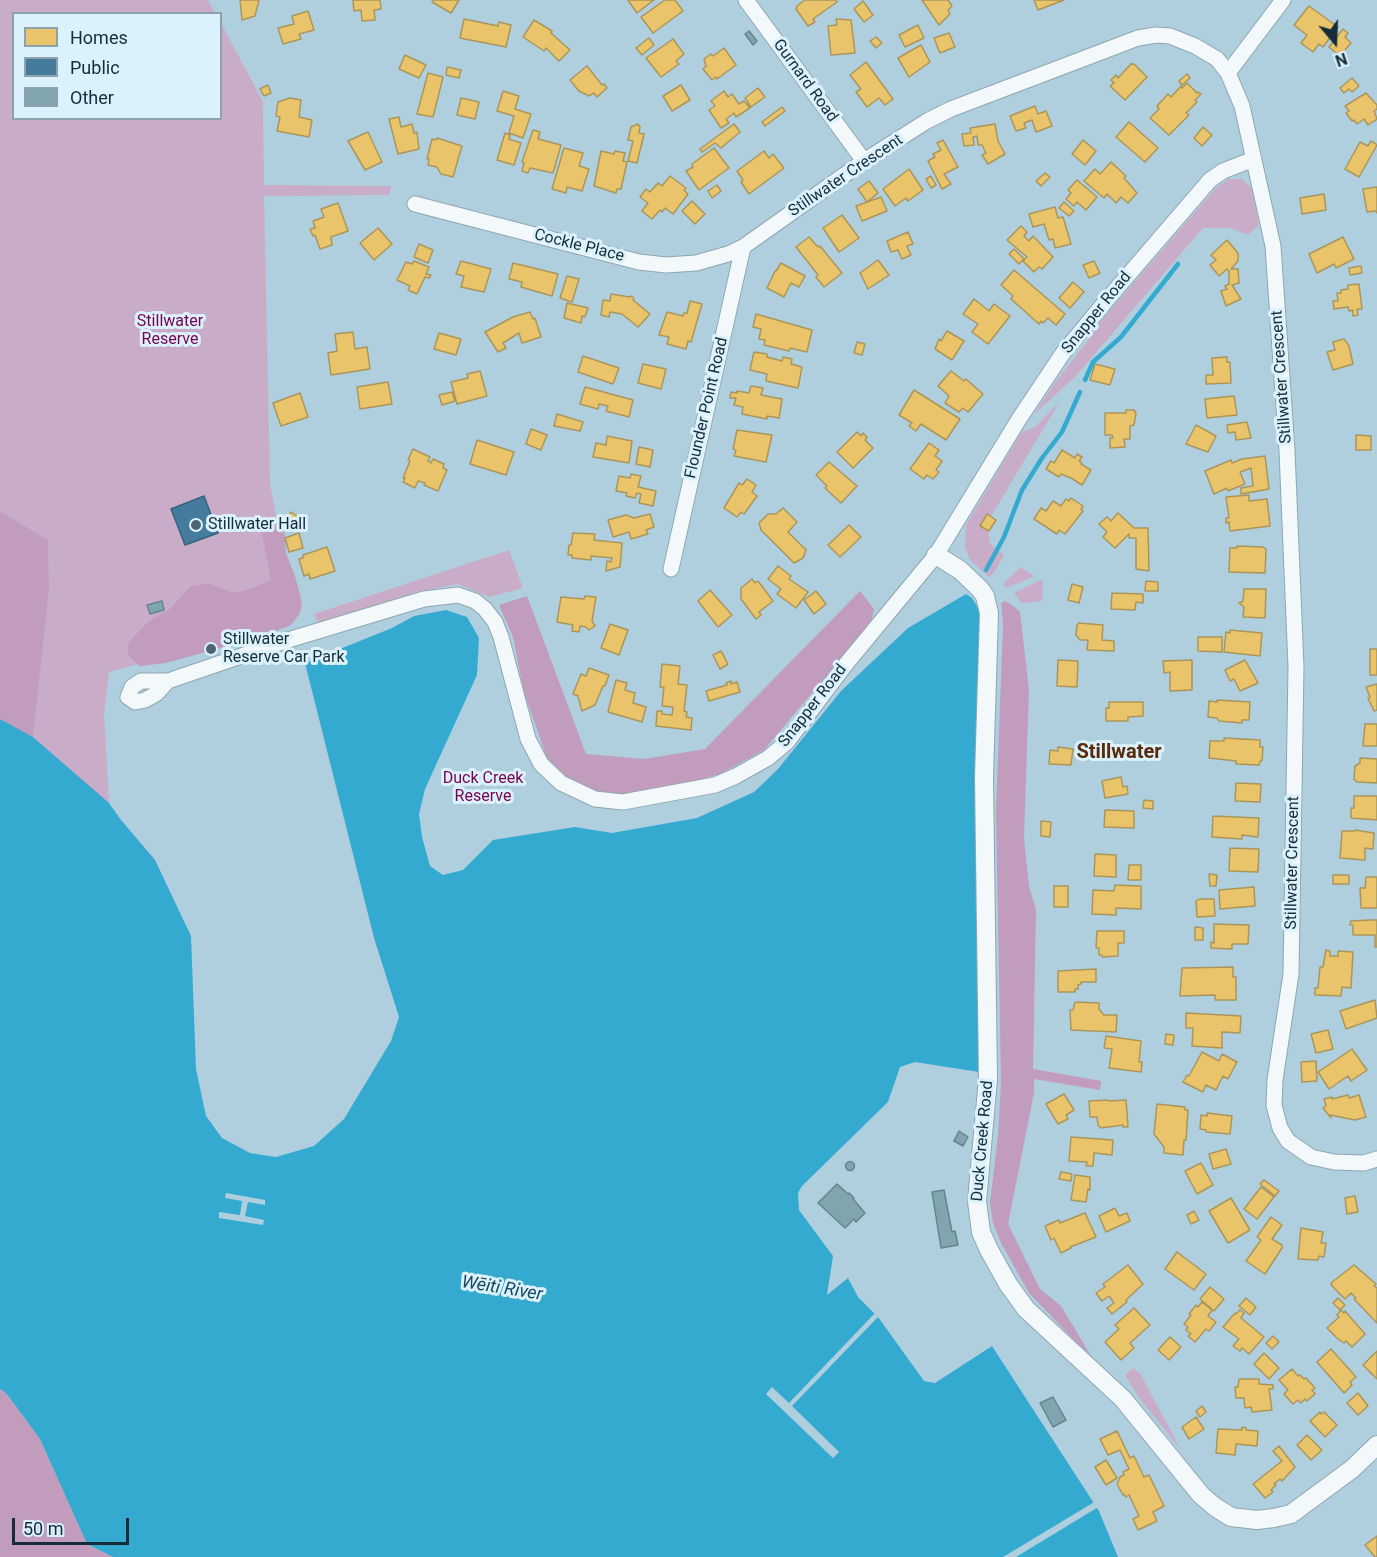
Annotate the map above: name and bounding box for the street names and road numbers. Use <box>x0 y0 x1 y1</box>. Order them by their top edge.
street label: Gurnard Road <box>769 36 841 126</box>
street label: Stillwater Crescent <box>785 131 907 221</box>
street label: Cockle Place <box>532 226 626 266</box>
street label: Snapper Road <box>1058 268 1136 358</box>
street label: Stillwater Crescent <box>1268 310 1296 444</box>
street label: Flounder Point Road <box>681 336 733 480</box>
street label: Snapper Road <box>775 661 851 751</box>
street label: Stillwater Crescent <box>1282 796 1304 930</box>
street label: Duck Creek Road <box>968 1080 998 1202</box>

